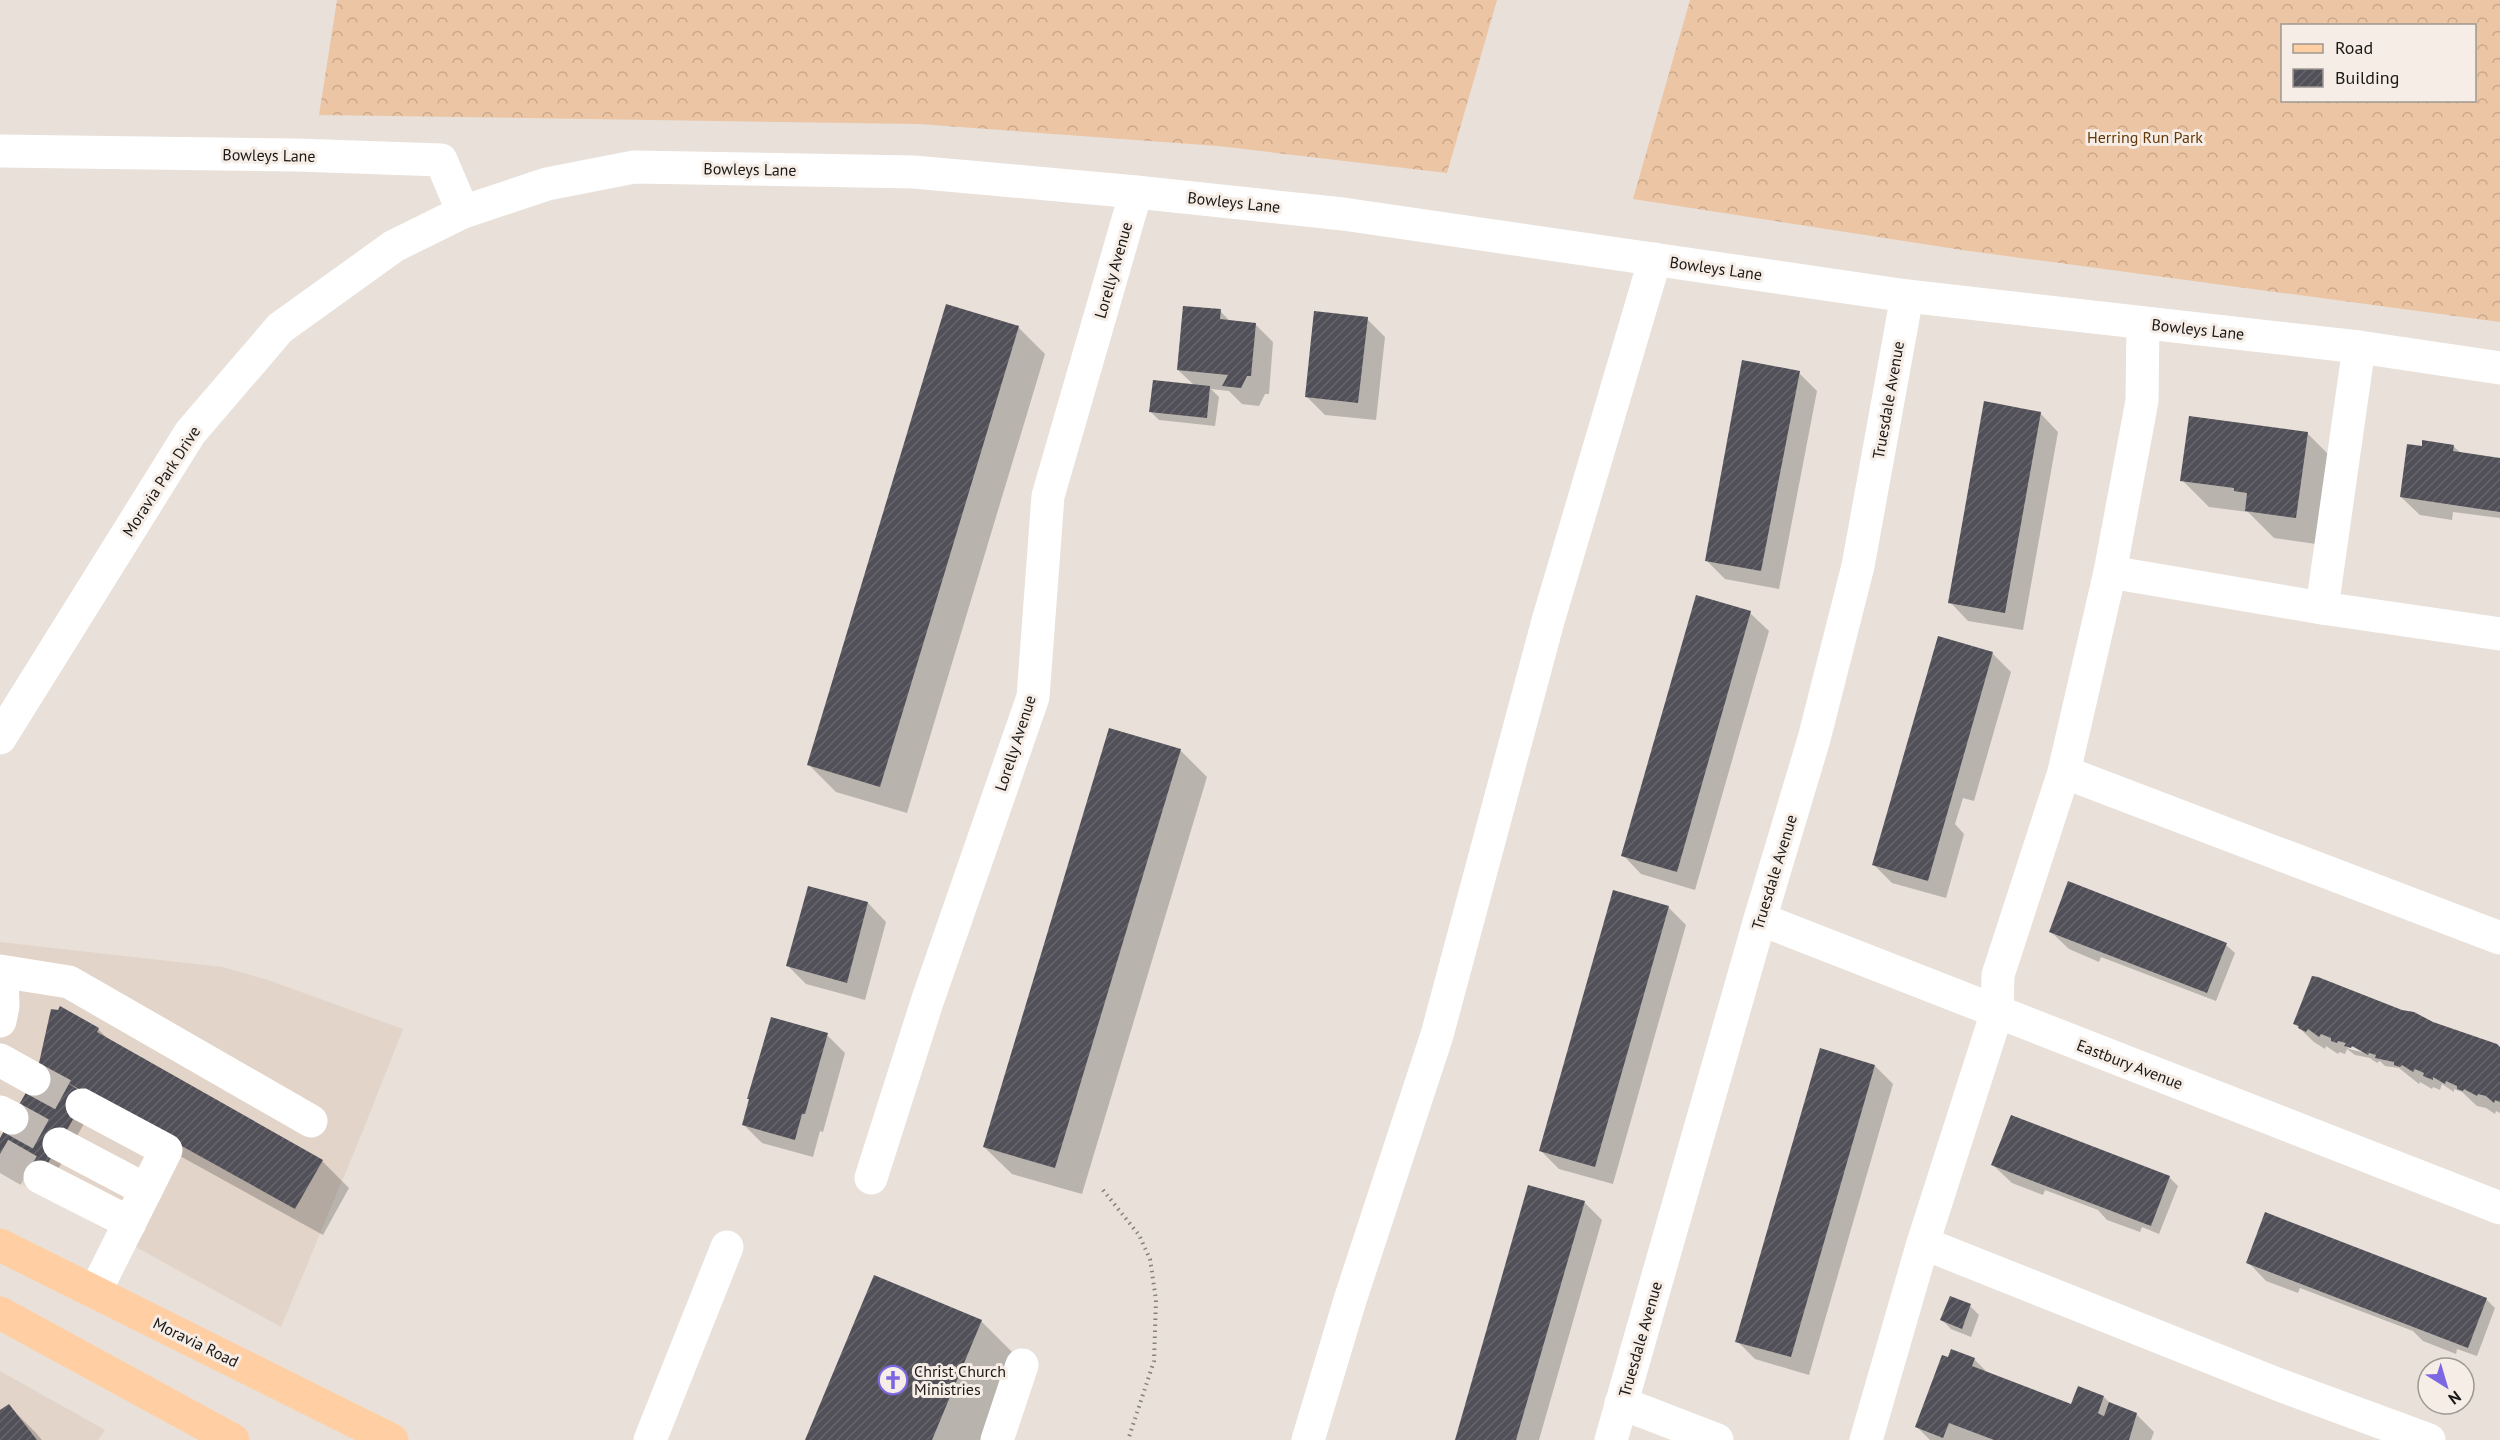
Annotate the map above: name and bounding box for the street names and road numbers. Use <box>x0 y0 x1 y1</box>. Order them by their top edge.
street label: Bowleys Lane <box>222 144 316 166</box>
street label: Bowleys Lane <box>703 158 797 180</box>
street label: Bowleys Lane <box>1187 187 1281 217</box>
street label: Lorelly Avenue <box>1090 219 1136 321</box>
street label: Bowleys Lane <box>1668 252 1764 284</box>
street label: Bowleys Lane <box>2151 314 2245 344</box>
street label: Truesdale Avenue <box>1868 340 1908 460</box>
street label: Moravia Park Drive <box>118 422 204 540</box>
street label: Lorelly Avenue <box>990 693 1040 793</box>
street label: Truesdale Avenue <box>1747 812 1801 932</box>
street label: Eastbury Avenue <box>2074 1035 2186 1093</box>
street label: Truesdale Avenue <box>1614 1279 1666 1399</box>
street label: Moravia Road <box>150 1313 242 1371</box>

